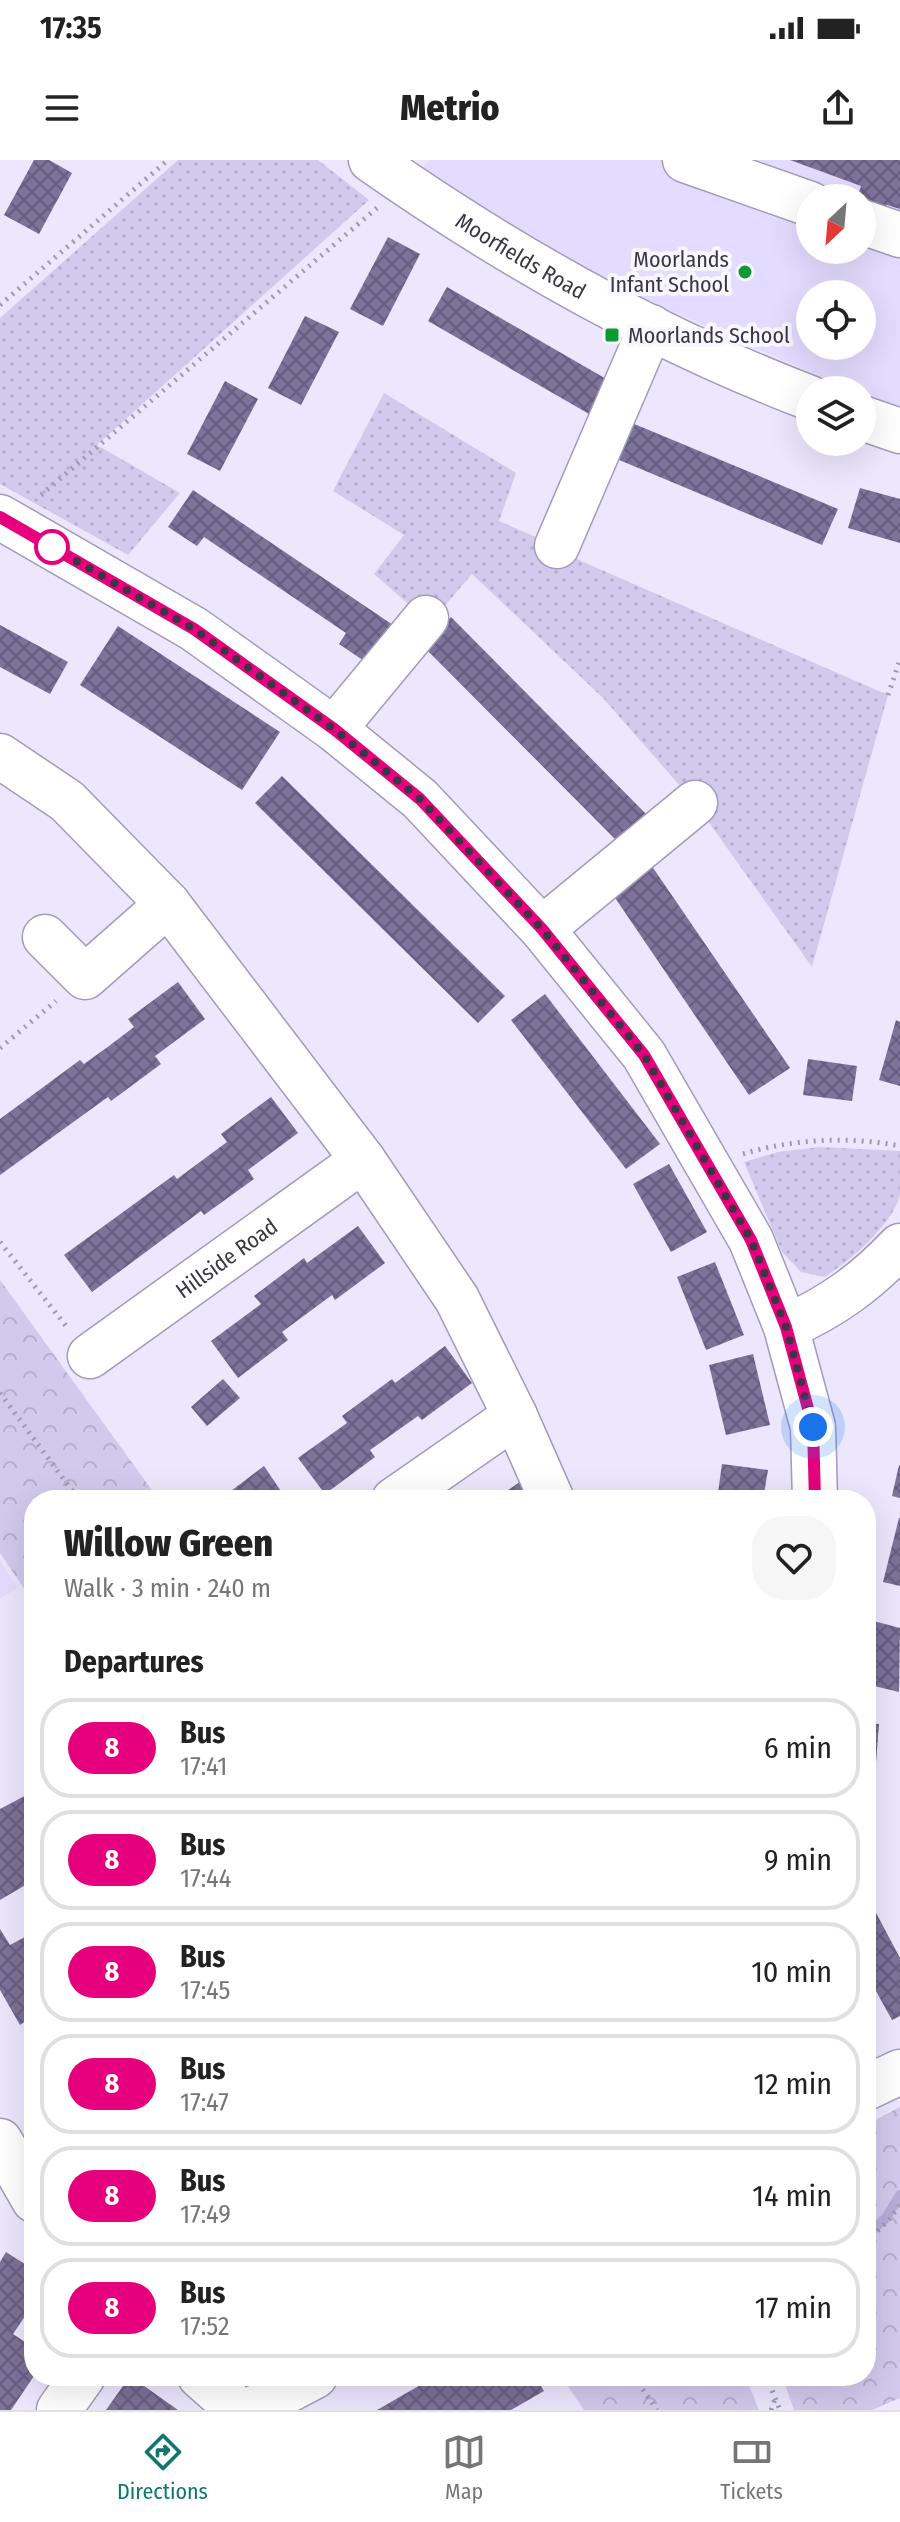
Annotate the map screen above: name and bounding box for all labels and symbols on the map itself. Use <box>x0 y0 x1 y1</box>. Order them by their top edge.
north arrow <box>796 184 876 264</box>
street label: Moorfields Road <box>451 207 590 305</box>
place label: Moorlands Infant School <box>610 246 729 298</box>
marker: Moorlands Infant School <box>736 263 754 281</box>
place label: Moorlands School <box>628 322 790 349</box>
marker: Moorlands School <box>603 326 621 344</box>
unlabelled marker <box>35 530 69 564</box>
street label: Hillside Road <box>171 1213 283 1304</box>
your location <box>793 1407 833 1447</box>

